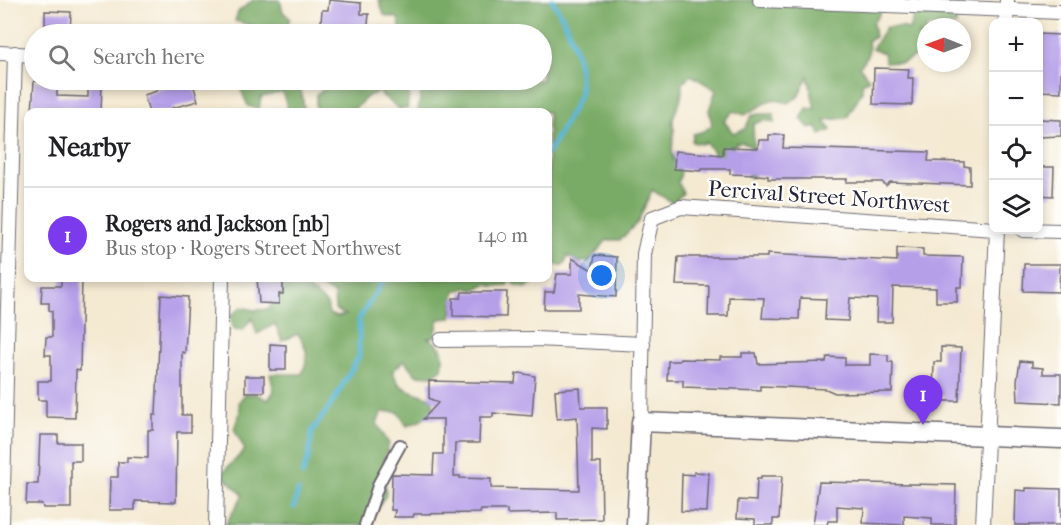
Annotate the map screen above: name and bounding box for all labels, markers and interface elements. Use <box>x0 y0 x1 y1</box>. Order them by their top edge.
north arrow <box>917 18 971 72</box>
map controls <box>989 18 1043 234</box>
button: + <box>989 18 1043 72</box>
search box <box>24 24 552 90</box>
icon: search <box>45 41 78 74</box>
text: Search here <box>93 44 205 70</box>
button: − <box>989 72 1043 126</box>
button: locate <box>989 126 1043 180</box>
text: Nearby <box>48 132 130 163</box>
street label: Percival Street Northwest <box>707 176 951 218</box>
button: layers <box>989 180 1043 234</box>
text: Rogers and Jackson [nb] <box>105 211 330 237</box>
text: 1 <box>64 224 71 247</box>
text: 140 m <box>477 224 528 247</box>
text: Bus stop · Rogers Street Northwest <box>105 237 402 260</box>
your location <box>587 261 616 290</box>
pin: 1 <box>904 376 942 425</box>

